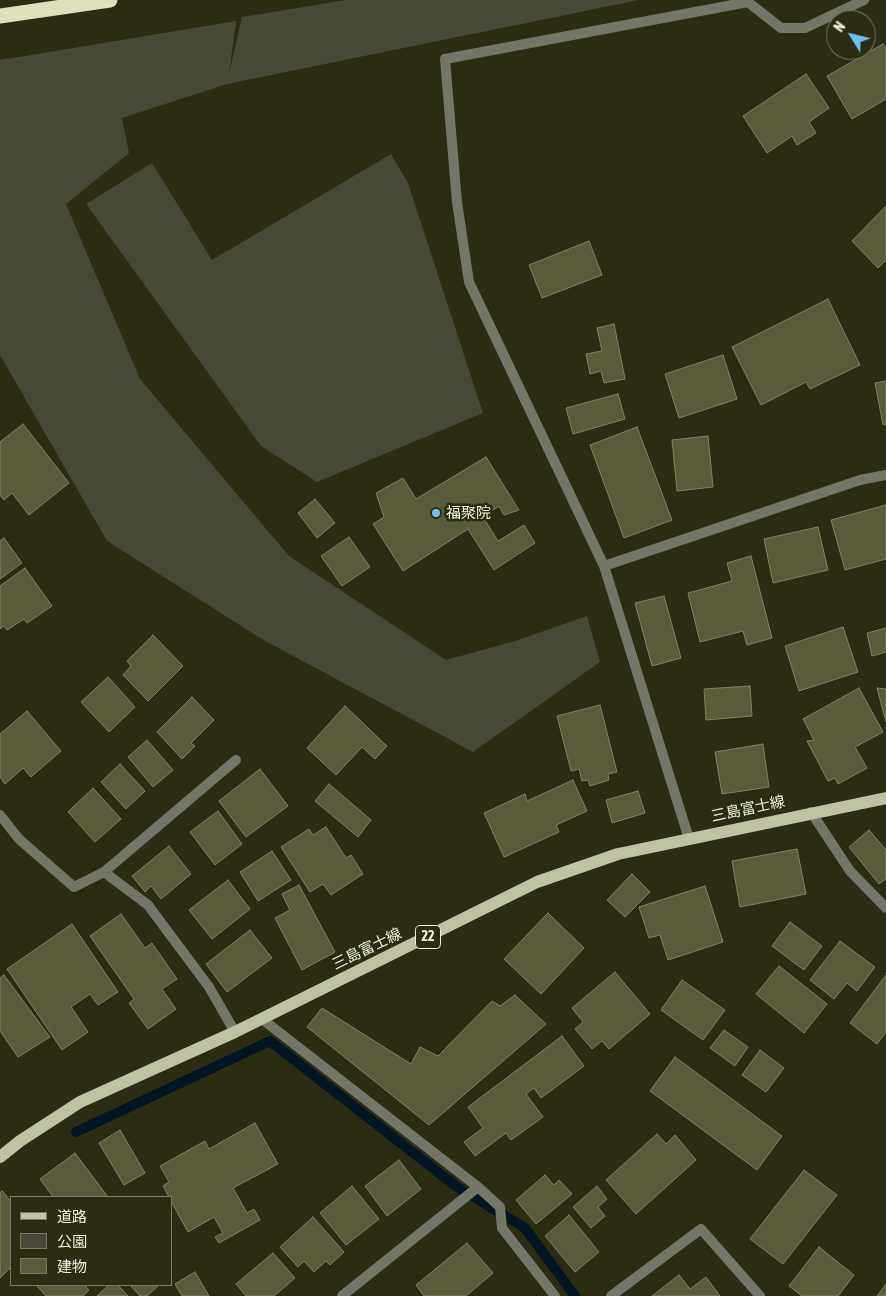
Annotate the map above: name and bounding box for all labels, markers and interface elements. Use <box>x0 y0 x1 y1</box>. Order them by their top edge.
north arrow <box>826 10 876 60</box>
text: N <box>831 19 849 35</box>
place label: 福聚院 <box>446 504 491 522</box>
marker: 福聚院 <box>430 507 442 519</box>
street label: 三島富士線 <box>709 792 787 826</box>
street label: 三島富士線 <box>329 924 405 974</box>
road number: 22 <box>416 926 440 949</box>
legend <box>10 1196 172 1286</box>
text: 道路 <box>57 1208 87 1225</box>
text: 公園 <box>57 1233 87 1250</box>
text: 建物 <box>57 1258 87 1275</box>

